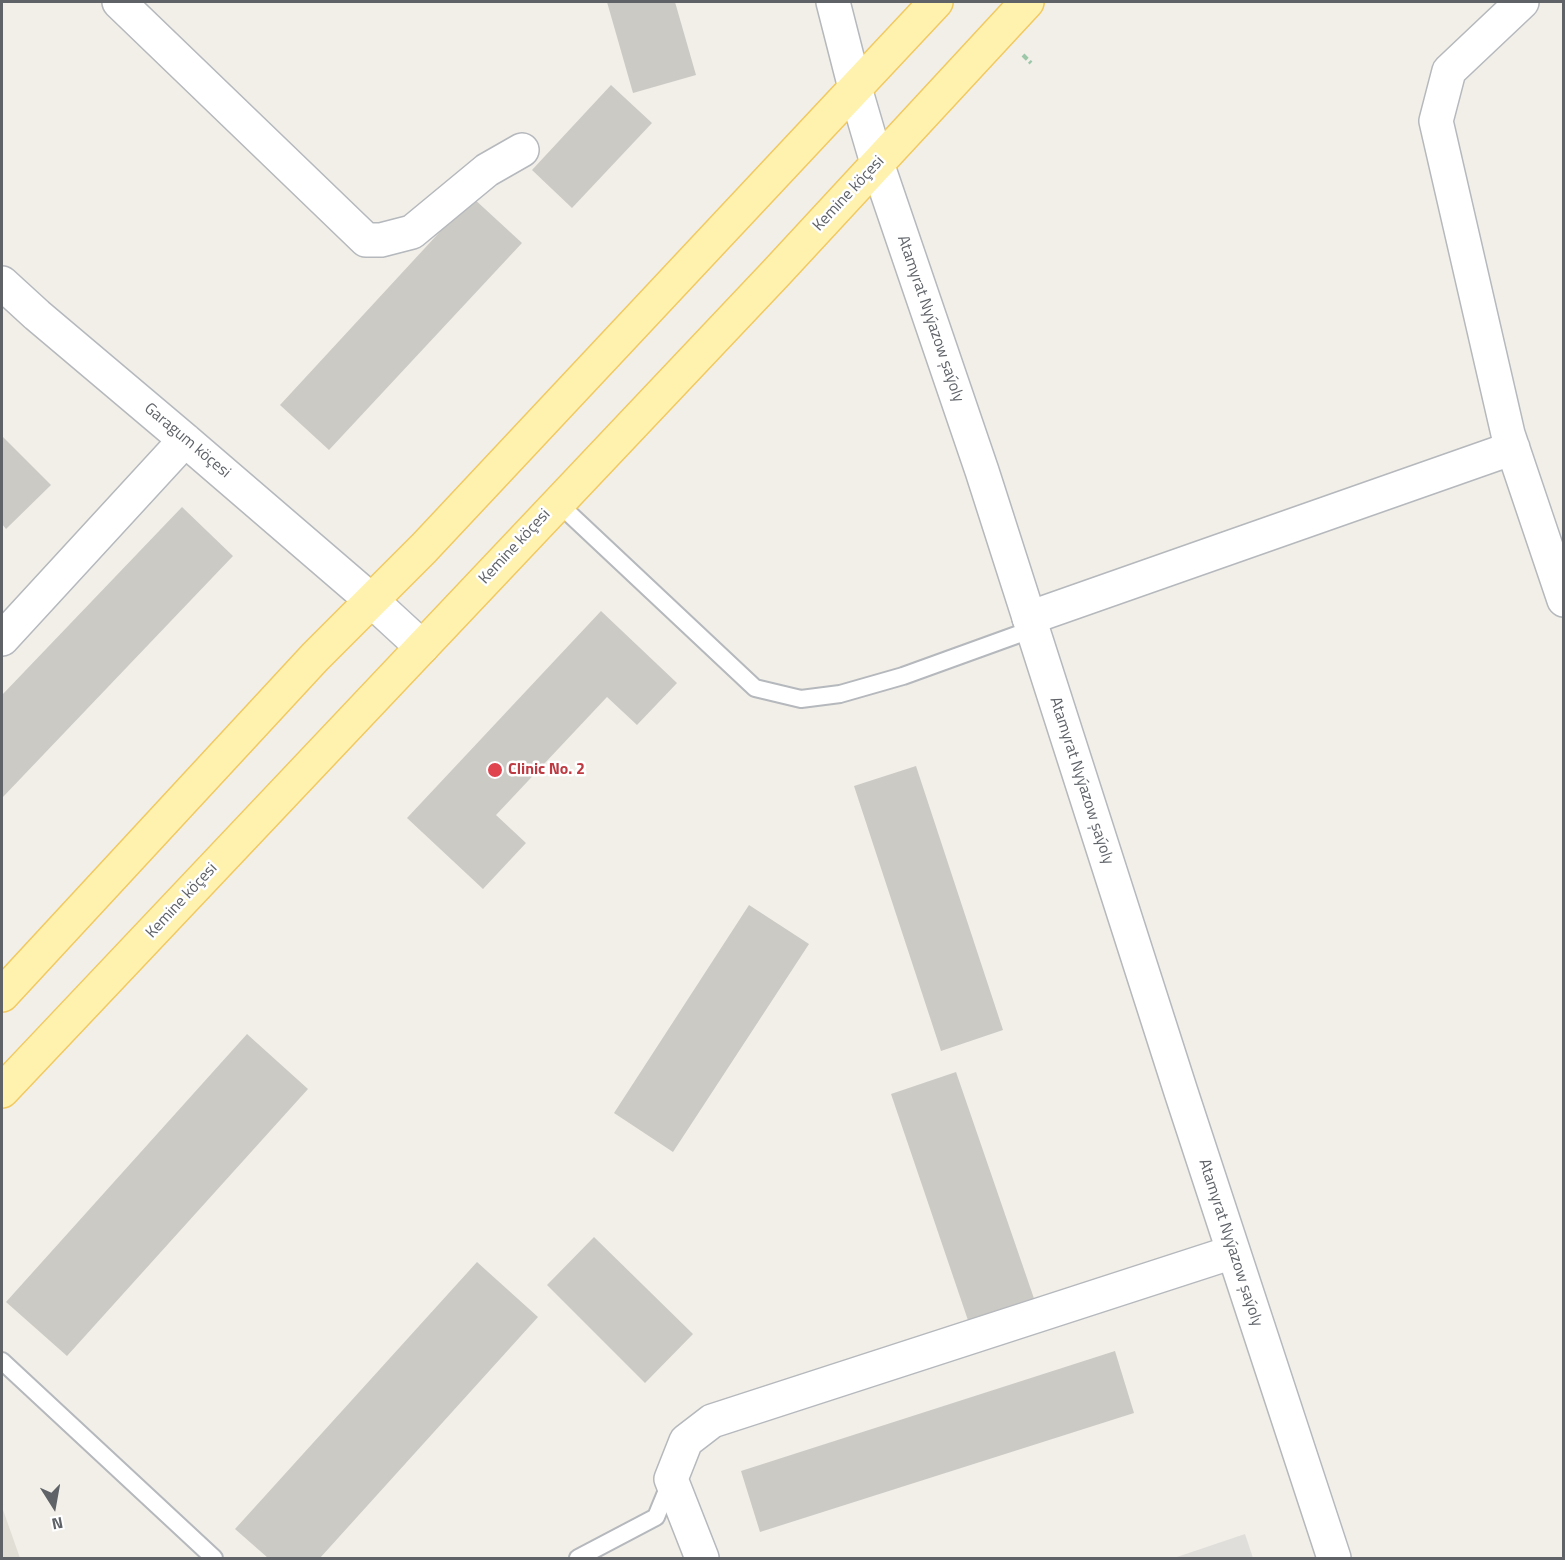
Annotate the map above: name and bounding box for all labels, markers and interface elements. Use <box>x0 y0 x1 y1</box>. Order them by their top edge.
street label: Kemine köçesi <box>809 152 889 236</box>
street label: Atamyrat Nyýazow şaýoly <box>892 233 968 405</box>
street label: Garagum köçesi <box>140 399 234 483</box>
street label: Kemine köçesi <box>475 505 555 589</box>
street label: Atamyrat Nyýazow şaýoly <box>1045 695 1117 867</box>
place label: Clinic No. 2 <box>508 760 585 780</box>
marker: Clinic No. 2 <box>486 761 504 779</box>
street label: Kemine köçesi <box>142 859 222 943</box>
street label: Atamyrat Nyýazow şaýoly <box>1194 1157 1266 1329</box>
north arrow <box>24 1476 84 1536</box>
text: N <box>50 1511 65 1537</box>

